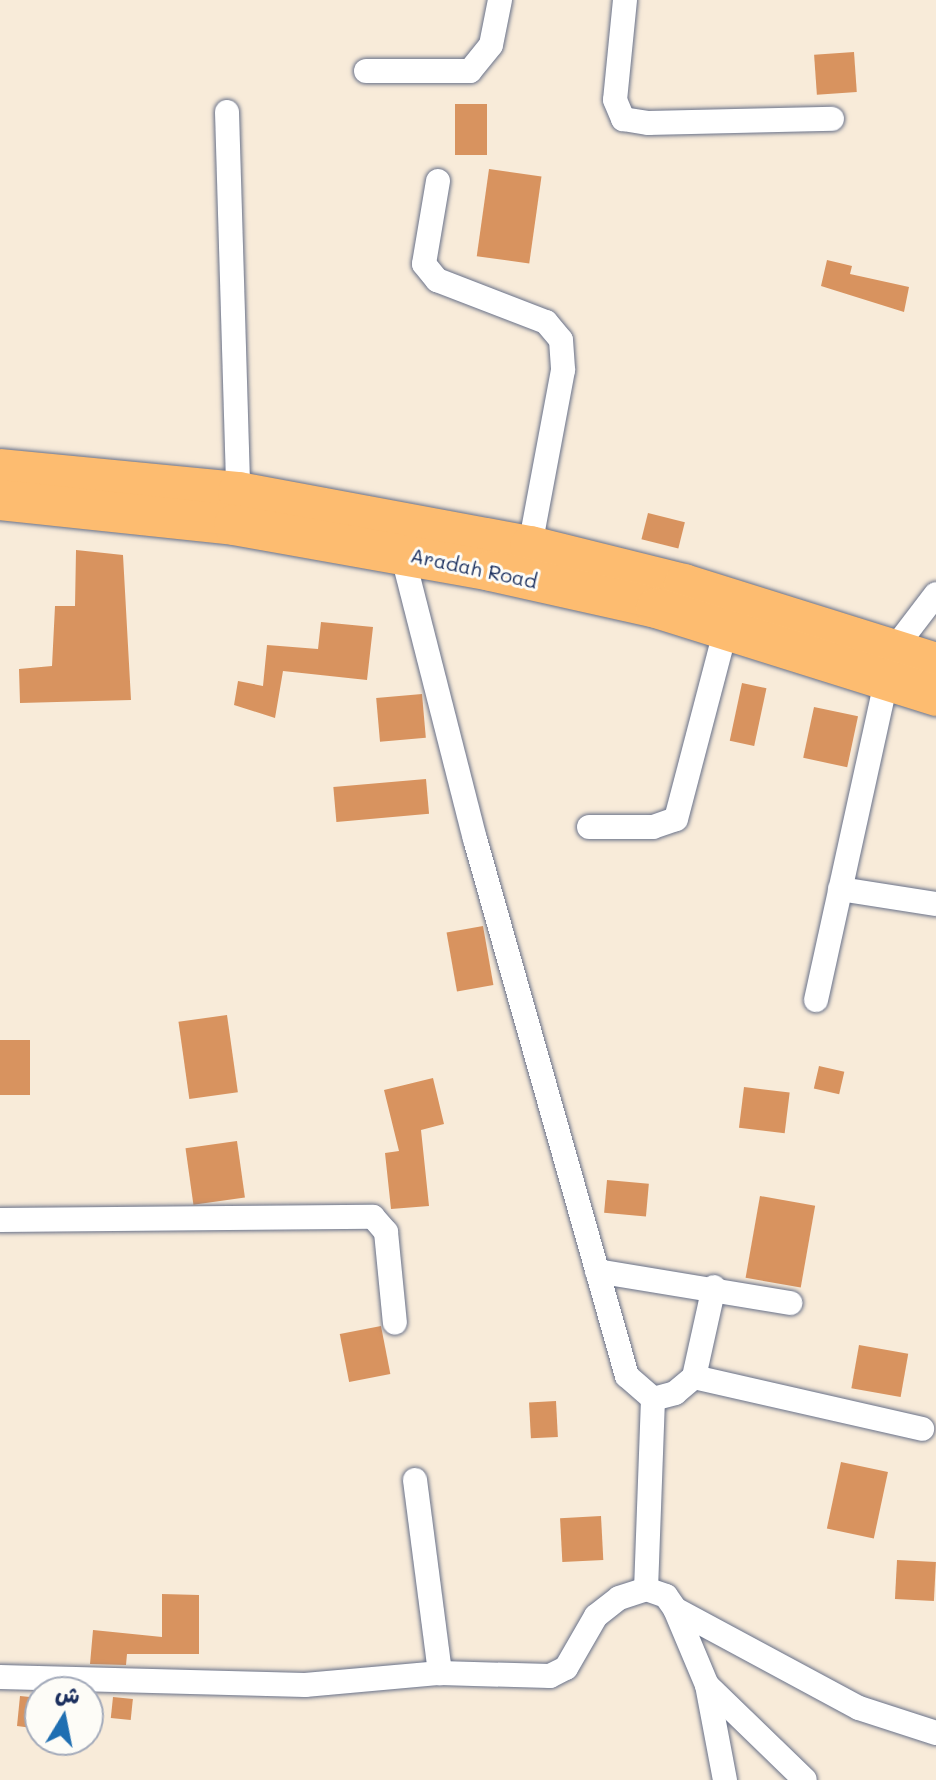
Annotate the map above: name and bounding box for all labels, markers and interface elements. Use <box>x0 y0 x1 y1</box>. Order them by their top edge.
street label: Aradah Road <box>408 543 540 593</box>
north arrow <box>24 1676 104 1756</box>
text: ش <box>53 1677 82 1710</box>

